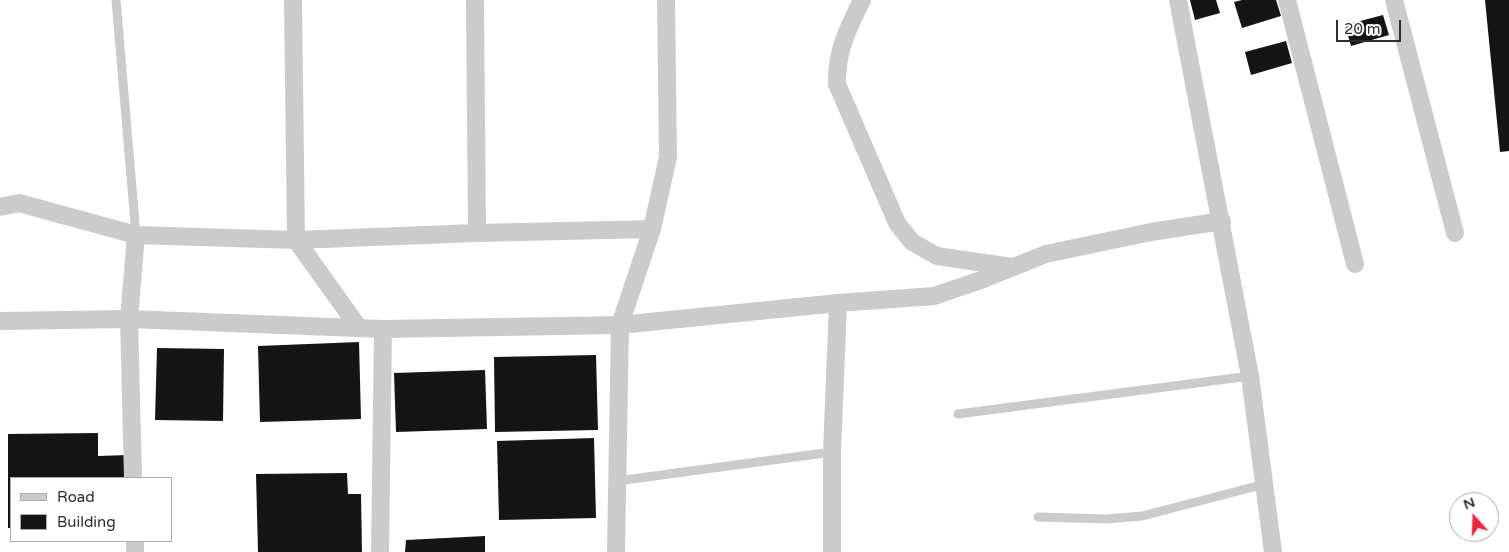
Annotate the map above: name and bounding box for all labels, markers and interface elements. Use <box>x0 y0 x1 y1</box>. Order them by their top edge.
scale bar <box>1339 10 1404 42</box>
text: 20 m <box>1344 20 1381 38</box>
legend <box>10 477 172 542</box>
text: Road <box>57 488 95 506</box>
north arrow <box>1449 492 1499 542</box>
text: N <box>1461 493 1477 513</box>
text: Building <box>57 513 116 531</box>

